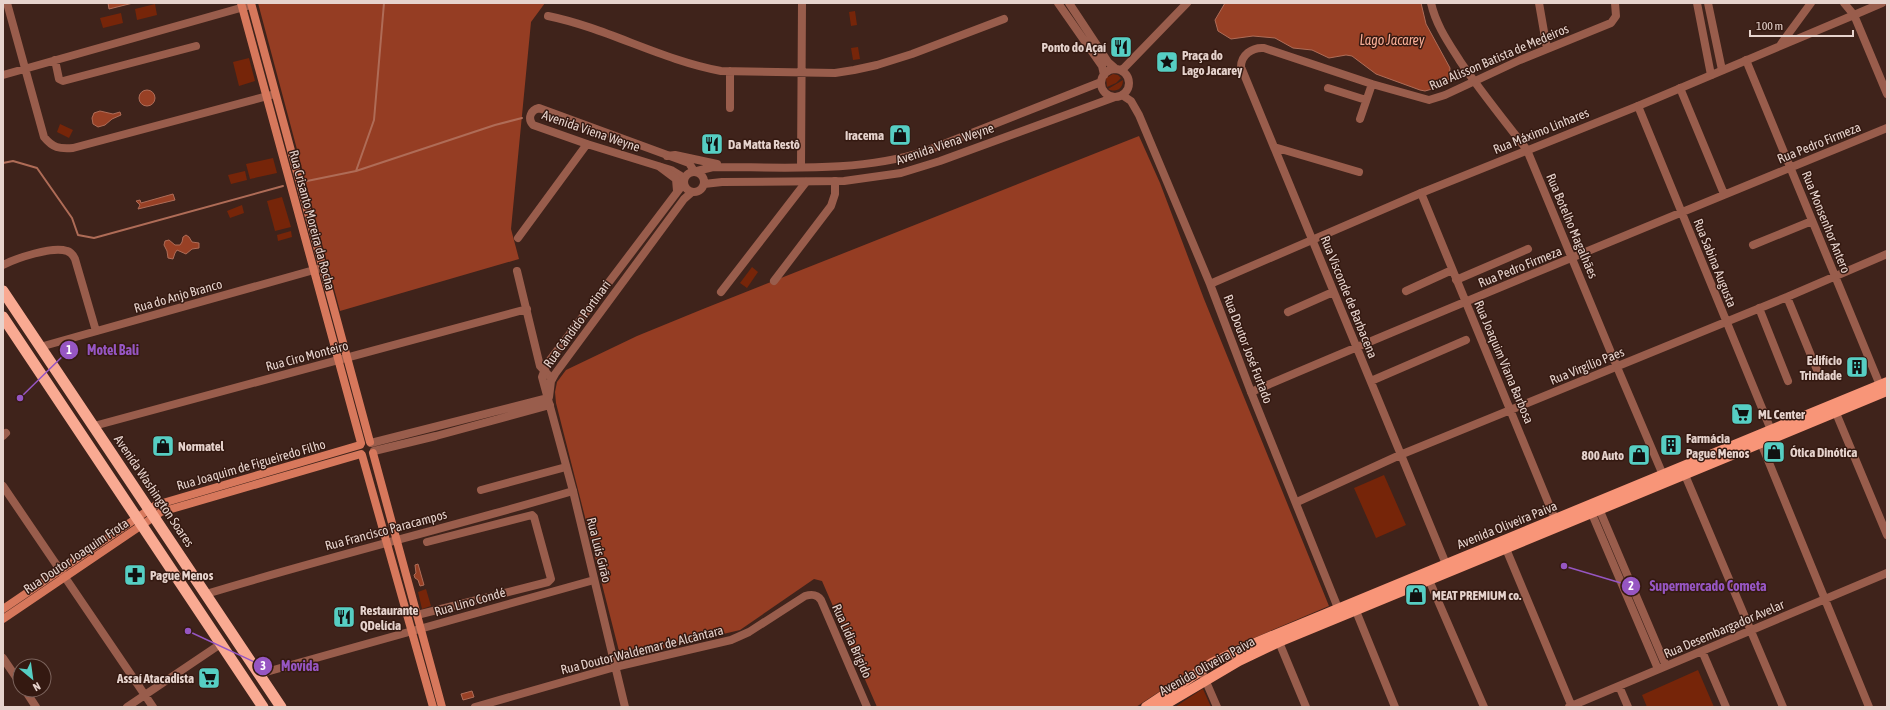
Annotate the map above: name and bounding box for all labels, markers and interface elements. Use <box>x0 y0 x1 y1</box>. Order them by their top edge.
scale bar <box>1750 12 1853 38</box>
text: 100 m <box>1756 19 1783 33</box>
street label: Rua Alisson Batista de Medeiros <box>1427 21 1571 93</box>
water label: Lago Jacarey <box>1359 32 1425 48</box>
restaurant icon: Ponto do Açaí <box>1108 34 1134 60</box>
place label: Ponto do Açaí <box>1042 40 1106 55</box>
place label: Praça do Lago Jacarey <box>1182 48 1243 78</box>
place icon: Praça do Lago Jacarey <box>1154 49 1180 75</box>
street label: Rua Máximo Linhares <box>1491 105 1591 157</box>
street label: Avenida Viena Weyne <box>540 107 642 155</box>
street label: Rua Pedro Firmeza <box>1775 119 1863 167</box>
street label: Avenida Viena Weyne <box>894 120 996 168</box>
shop icon: Iracema <box>887 122 913 148</box>
place label: Iracema <box>845 128 884 143</box>
restaurant icon: Da Matta Restô <box>699 131 725 157</box>
place label: Da Matta Restô <box>728 137 800 152</box>
street label: Rua Crisanto Moreira da Rocha <box>286 148 338 292</box>
street label: Rua Monsenhor Antero <box>1799 169 1853 275</box>
street label: Rua Botelho Magalhães <box>1543 171 1601 281</box>
street label: Rua Sabina Augusta <box>1690 216 1740 310</box>
street label: Rua Visconde de Barbacena <box>1318 234 1380 360</box>
street label: Rua Pedro Firmeza <box>1476 243 1564 291</box>
street label: Rua do Anjo Branco <box>132 276 224 316</box>
street label: Rua Cândido Portinari <box>540 278 614 370</box>
street label: Rua Doutor José Furtado <box>1220 292 1276 406</box>
street label: Rua Joaquim Viana Barbosa <box>1471 298 1537 426</box>
callout: Motel Bali <box>59 337 147 363</box>
street label: Rua Ciro Monteiro <box>264 338 350 374</box>
text: Motel Bali <box>87 342 139 358</box>
text: 1 <box>66 343 72 357</box>
street label: Rua Virgílio Paes <box>1548 344 1627 388</box>
place label: Edifício Trindade <box>1800 353 1842 383</box>
building icon: Edifício Trindade <box>1844 354 1870 380</box>
supermarket icon: ML Center <box>1729 401 1755 427</box>
place label: ML Center <box>1758 407 1806 422</box>
place label: Farmácia Pague Menos <box>1686 431 1750 461</box>
street label: Avenida Washington Soares <box>111 432 197 550</box>
building icon: Farmácia Pague Menos <box>1658 432 1684 458</box>
shop icon: Normatel <box>150 433 176 459</box>
street label: Rua Joaquim de Figueiredo Filho <box>175 437 327 493</box>
place label: Normatel <box>178 439 225 454</box>
shop icon: Ótica Dinótica <box>1761 439 1787 465</box>
shop icon: 800 Auto <box>1626 442 1652 468</box>
place label: Ótica Dinótica <box>1790 445 1857 460</box>
place label: 800 Auto <box>1582 448 1624 463</box>
street label: Avenida Oliveira Paiva <box>1455 498 1559 552</box>
street label: Rua Francisco Paracampos <box>323 506 449 553</box>
street label: Rua Doutor Joaquim Frota <box>21 515 131 597</box>
street label: Rua Luís Girão <box>584 516 614 584</box>
pharmacy icon: Pague Menos <box>122 562 148 588</box>
place label: Pague Menos <box>150 568 214 583</box>
callout: Supermercado Cometa <box>1621 573 1774 599</box>
text: Supermercado Cometa <box>1649 578 1767 594</box>
text: 2 <box>1628 579 1634 593</box>
shop icon: MEAT PREMIUM co. <box>1403 582 1429 608</box>
street label: Rua Lino Condé <box>433 585 507 619</box>
place label: MEAT PREMIUM co. <box>1432 588 1522 603</box>
street label: Rua Desembargador Avelar <box>1662 597 1787 661</box>
street label: Rua Lídia Brígido <box>829 602 875 680</box>
place label: Restaurante QDelícia <box>360 603 419 633</box>
restaurant icon: Restaurante QDelícia <box>331 604 357 630</box>
street label: Rua Doutor Waldemar de Alcântara <box>559 622 725 678</box>
street label: Avenida Oliveira Paiva <box>1157 634 1257 698</box>
callout: Movida <box>253 653 327 679</box>
north arrow <box>12 658 52 698</box>
text: Movida <box>281 658 319 674</box>
text: 3 <box>260 659 266 673</box>
supermarket icon: Assaí Atacadista <box>196 665 222 691</box>
place label: Assaí Atacadista <box>116 671 194 686</box>
text: N <box>31 680 43 694</box>

